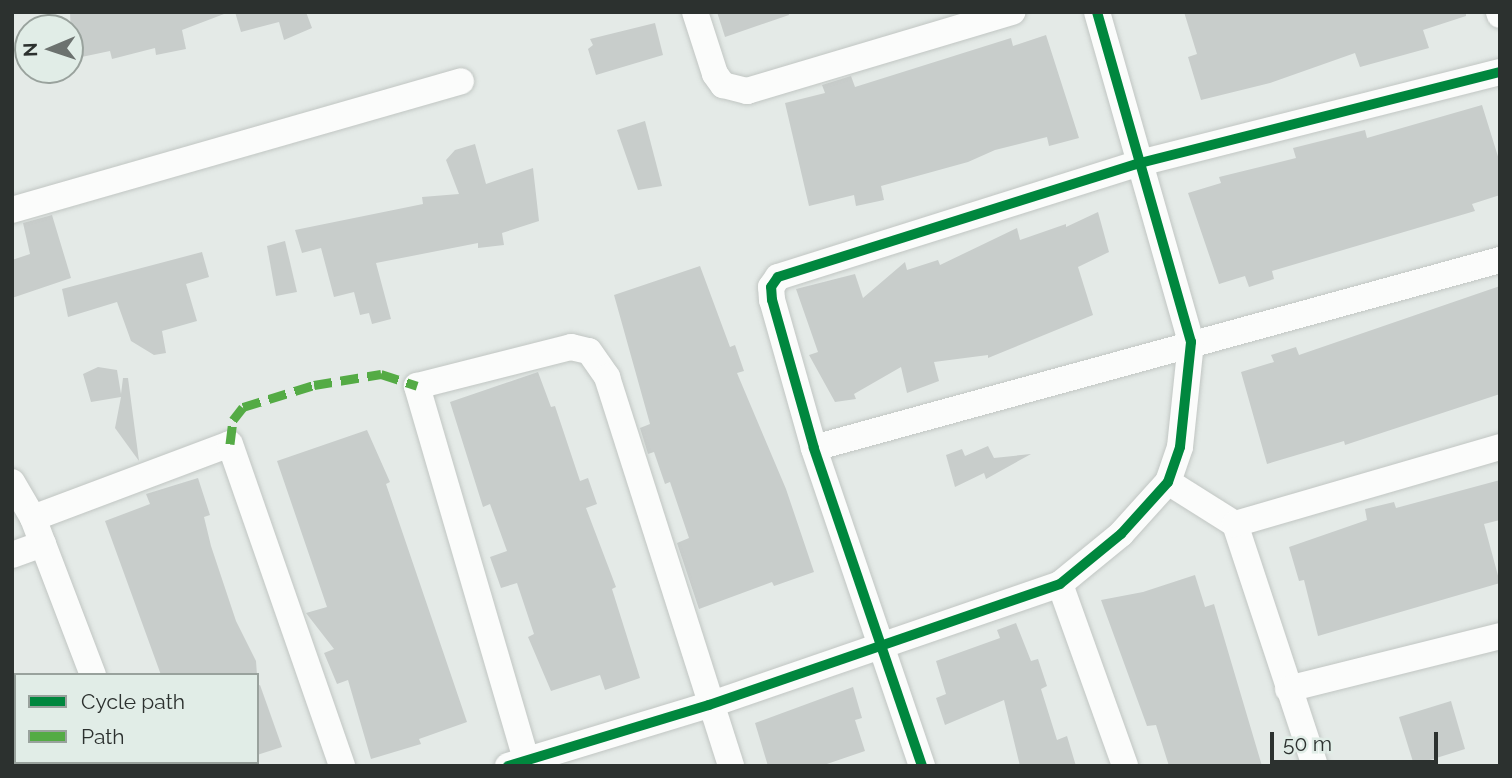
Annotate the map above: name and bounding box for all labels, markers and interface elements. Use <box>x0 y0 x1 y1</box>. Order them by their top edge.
north arrow <box>14 14 84 84</box>
text: N <box>19 42 41 57</box>
legend <box>14 673 259 764</box>
text: Cycle path <box>81 689 185 714</box>
scale bar <box>1274 718 1442 762</box>
text: Path <box>81 724 125 749</box>
text: 50 m <box>1283 731 1332 756</box>

